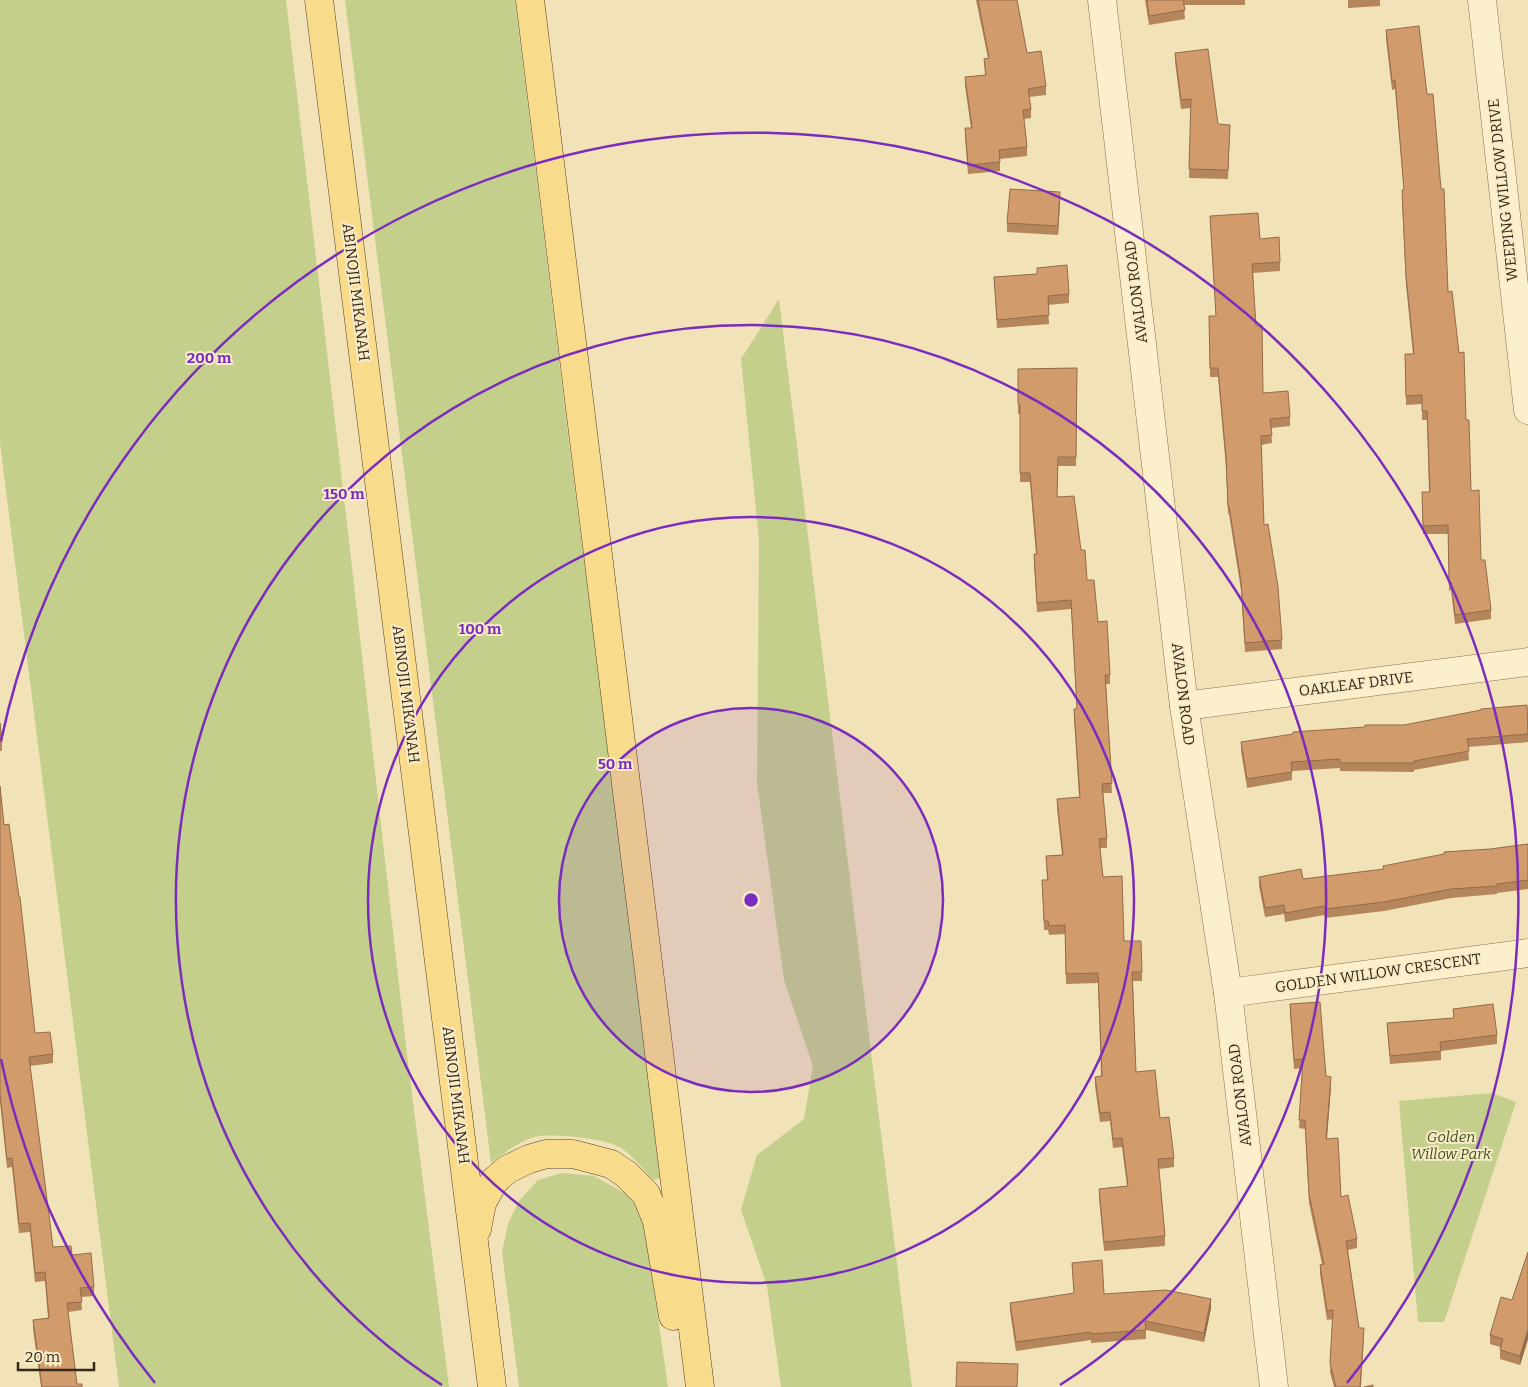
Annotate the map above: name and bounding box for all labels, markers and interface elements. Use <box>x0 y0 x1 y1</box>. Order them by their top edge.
street label: WEEPING WILLOW DRIVE <box>1484 98 1522 282</box>
street label: ABINOJII MIKANAH <box>339 222 373 362</box>
street label: AVALON ROAD <box>1121 239 1151 345</box>
text: 200 m <box>187 349 232 367</box>
text: 150 m <box>323 485 365 503</box>
text: 100 m <box>459 620 502 638</box>
street label: ABINOJII MIKANAH <box>389 624 423 764</box>
street label: AVALON ROAD <box>1168 641 1198 747</box>
street label: OAKLEAF DRIVE <box>1298 668 1414 700</box>
text: 50 m <box>598 755 633 773</box>
centre of rings <box>742 891 760 909</box>
street label: GOLDEN WILLOW CRESCENT <box>1274 950 1482 996</box>
street label: ABINOJII MIKANAH <box>439 1025 473 1165</box>
street label: AVALON ROAD <box>1225 1042 1255 1148</box>
park label: Golden Willow Park <box>1411 1128 1492 1163</box>
scale bar <box>18 1340 94 1372</box>
text: 20 m <box>25 1348 61 1366</box>

